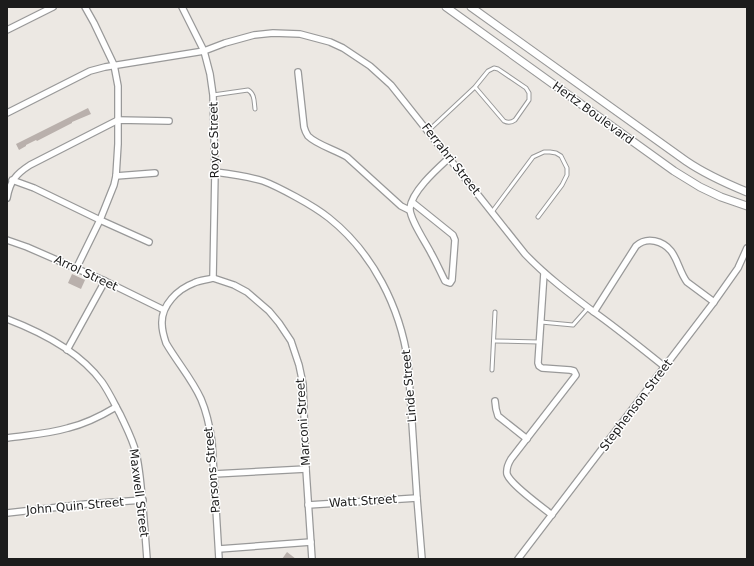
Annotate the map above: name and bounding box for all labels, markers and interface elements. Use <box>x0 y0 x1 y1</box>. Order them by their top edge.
street label: Hertz Boulevard <box>550 79 636 147</box>
street label: Royce Street <box>206 101 222 178</box>
street label: Ferrahri Street <box>419 120 483 198</box>
street label: Arrol Street <box>52 252 120 294</box>
street label: Linde Street <box>399 349 419 423</box>
street label: Stephenson Street <box>597 356 675 454</box>
street label: Marconi Street <box>293 378 313 466</box>
street label: Parsons Street <box>201 426 223 514</box>
street label: Maxwell Street <box>127 448 151 538</box>
street label: Watt Street <box>329 492 398 510</box>
street label: John Quin Street <box>24 495 125 517</box>

